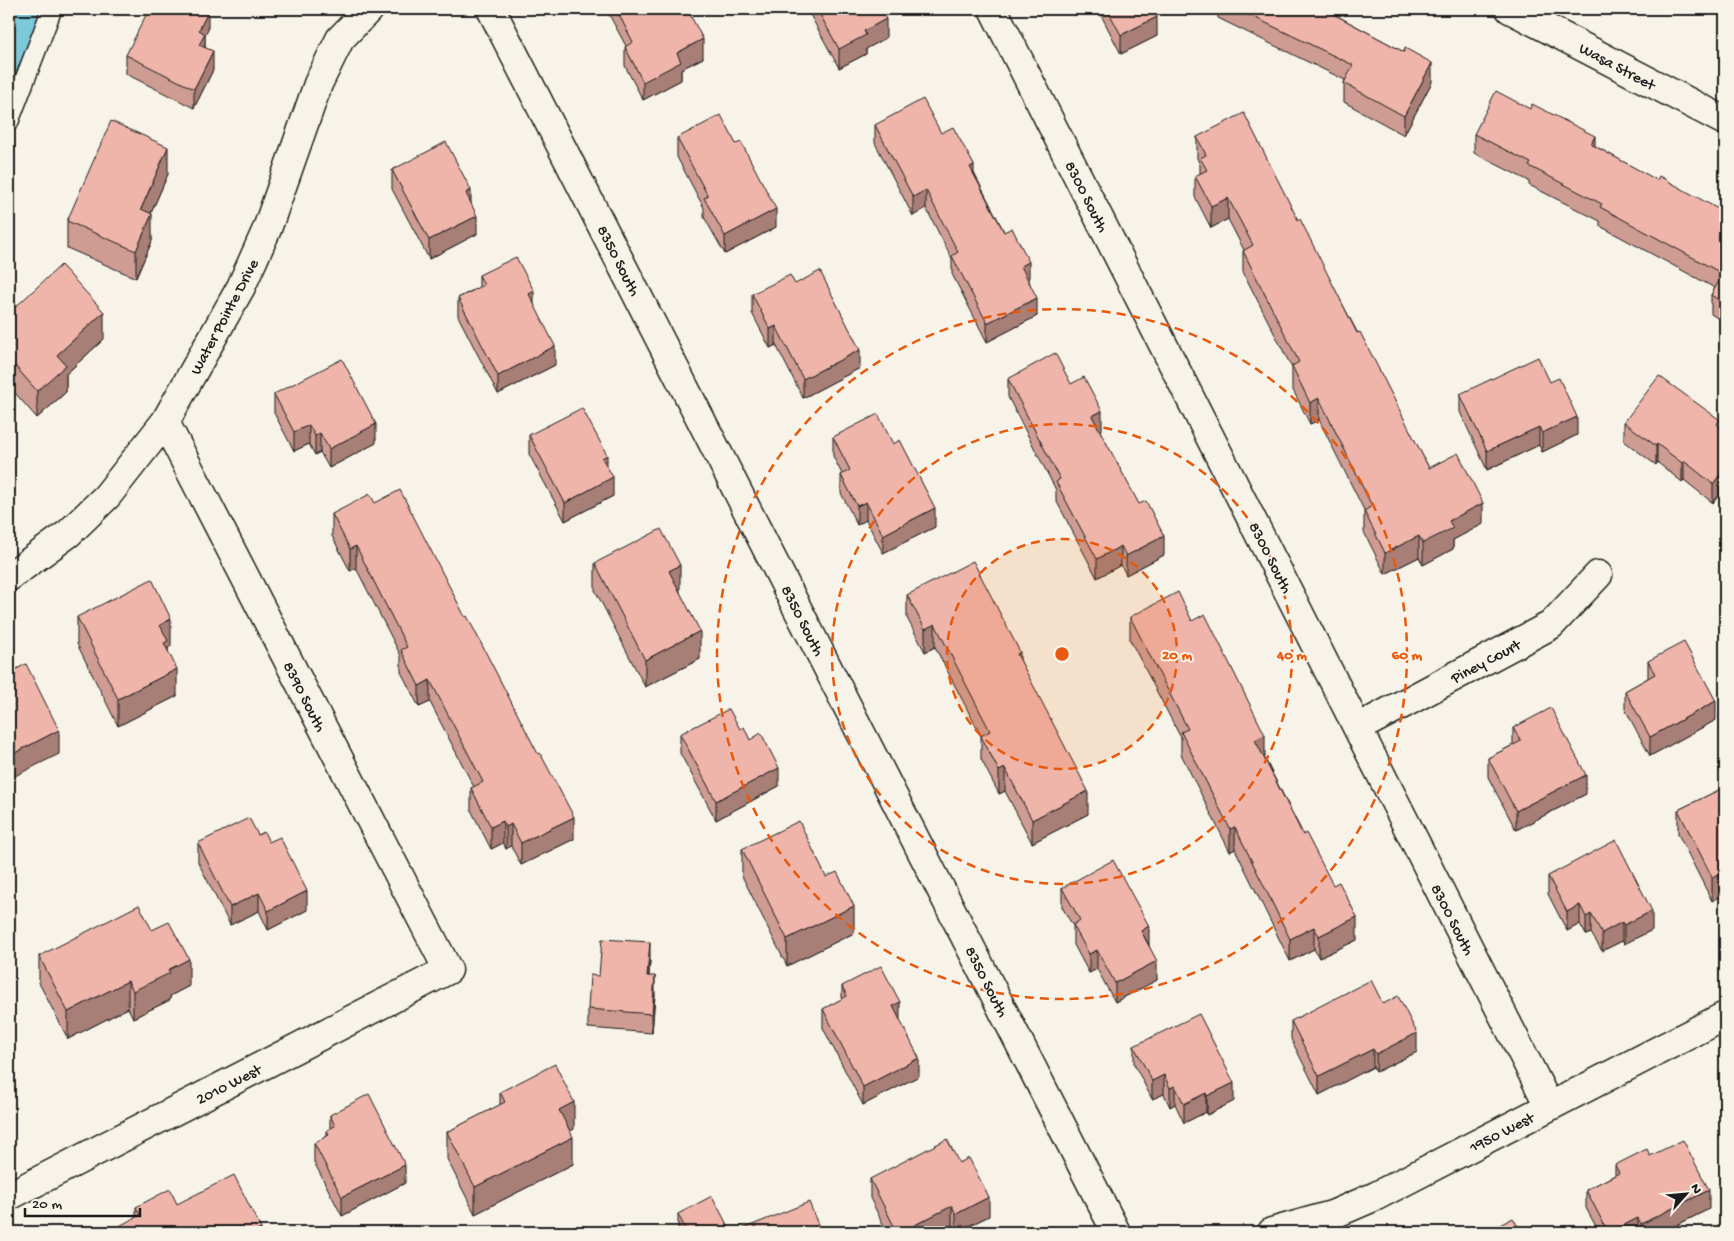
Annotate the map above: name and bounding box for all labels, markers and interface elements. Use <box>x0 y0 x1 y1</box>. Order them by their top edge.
street label: Wasa Street <box>1575 40 1659 97</box>
street label: 8300 South <box>1059 159 1111 237</box>
street label: 8350 South <box>591 223 643 300</box>
street label: Water Pointe Drive <box>188 256 265 379</box>
street label: 8300 South <box>1243 520 1295 598</box>
street label: 8350 South <box>775 583 827 660</box>
street label: Piney Court <box>1448 636 1526 690</box>
centre of rings <box>1053 645 1071 663</box>
text: 20 m <box>1162 647 1192 665</box>
text: 40 m <box>1276 647 1307 665</box>
text: 60 m <box>1392 647 1423 665</box>
street label: 8390 South <box>277 659 329 736</box>
street label: 8300 South <box>1425 882 1477 960</box>
street label: 8350 South <box>959 944 1011 1021</box>
street label: 2010 West <box>194 1061 267 1111</box>
street label: 1950 West <box>1466 1109 1539 1159</box>
north arrow <box>1662 1168 1712 1218</box>
text: N <box>1686 1181 1705 1197</box>
scale bar <box>25 1186 140 1218</box>
text: 20 m <box>32 1196 62 1214</box>

